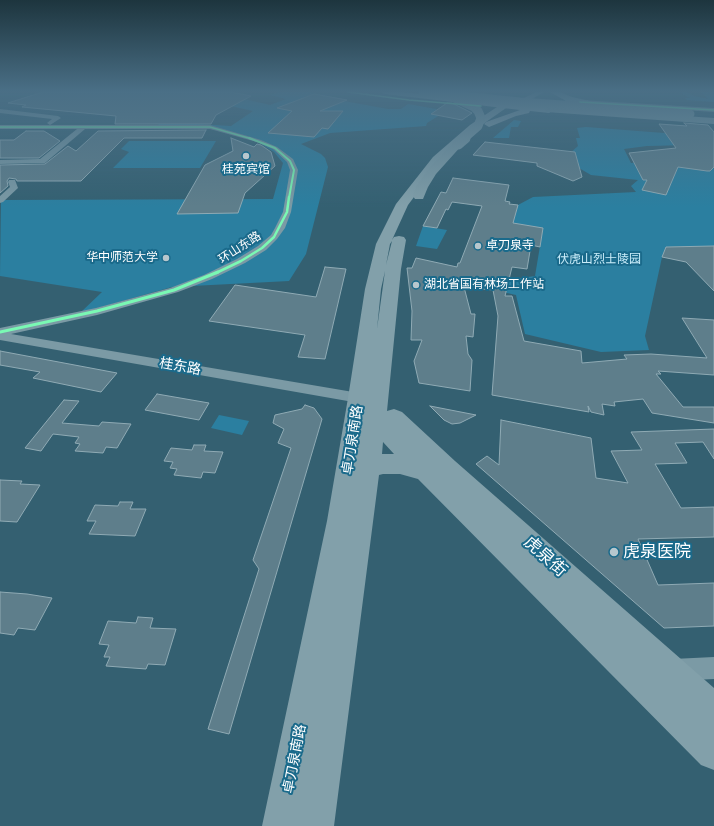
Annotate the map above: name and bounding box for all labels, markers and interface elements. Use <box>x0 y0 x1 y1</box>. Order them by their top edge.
marker: 桂苑宾馆 <box>241 151 251 161</box>
place label: 桂苑宾馆 <box>222 163 270 177</box>
street label: 环山东路 <box>216 229 264 267</box>
place label: 卓刀泉寺 <box>486 239 534 253</box>
marker: 卓刀泉寺 <box>473 241 483 251</box>
place label: 华中师范大学 <box>86 251 158 265</box>
marker: 华中师范大学 <box>161 253 171 263</box>
park label: 伏虎山烈士陵园 <box>557 253 641 267</box>
place label: 湖北省国有林场工作站 <box>424 278 544 292</box>
marker: 湖北省国有林场工作站 <box>411 280 421 290</box>
street label: 桂东路 <box>158 355 202 379</box>
street label: 卓刀泉南路 <box>339 404 367 476</box>
street label: 虎泉街 <box>519 532 571 582</box>
place label: 虎泉医院 <box>623 542 691 562</box>
marker: 虎泉医院 <box>608 546 620 558</box>
street label: 卓刀泉南路 <box>280 723 310 795</box>

